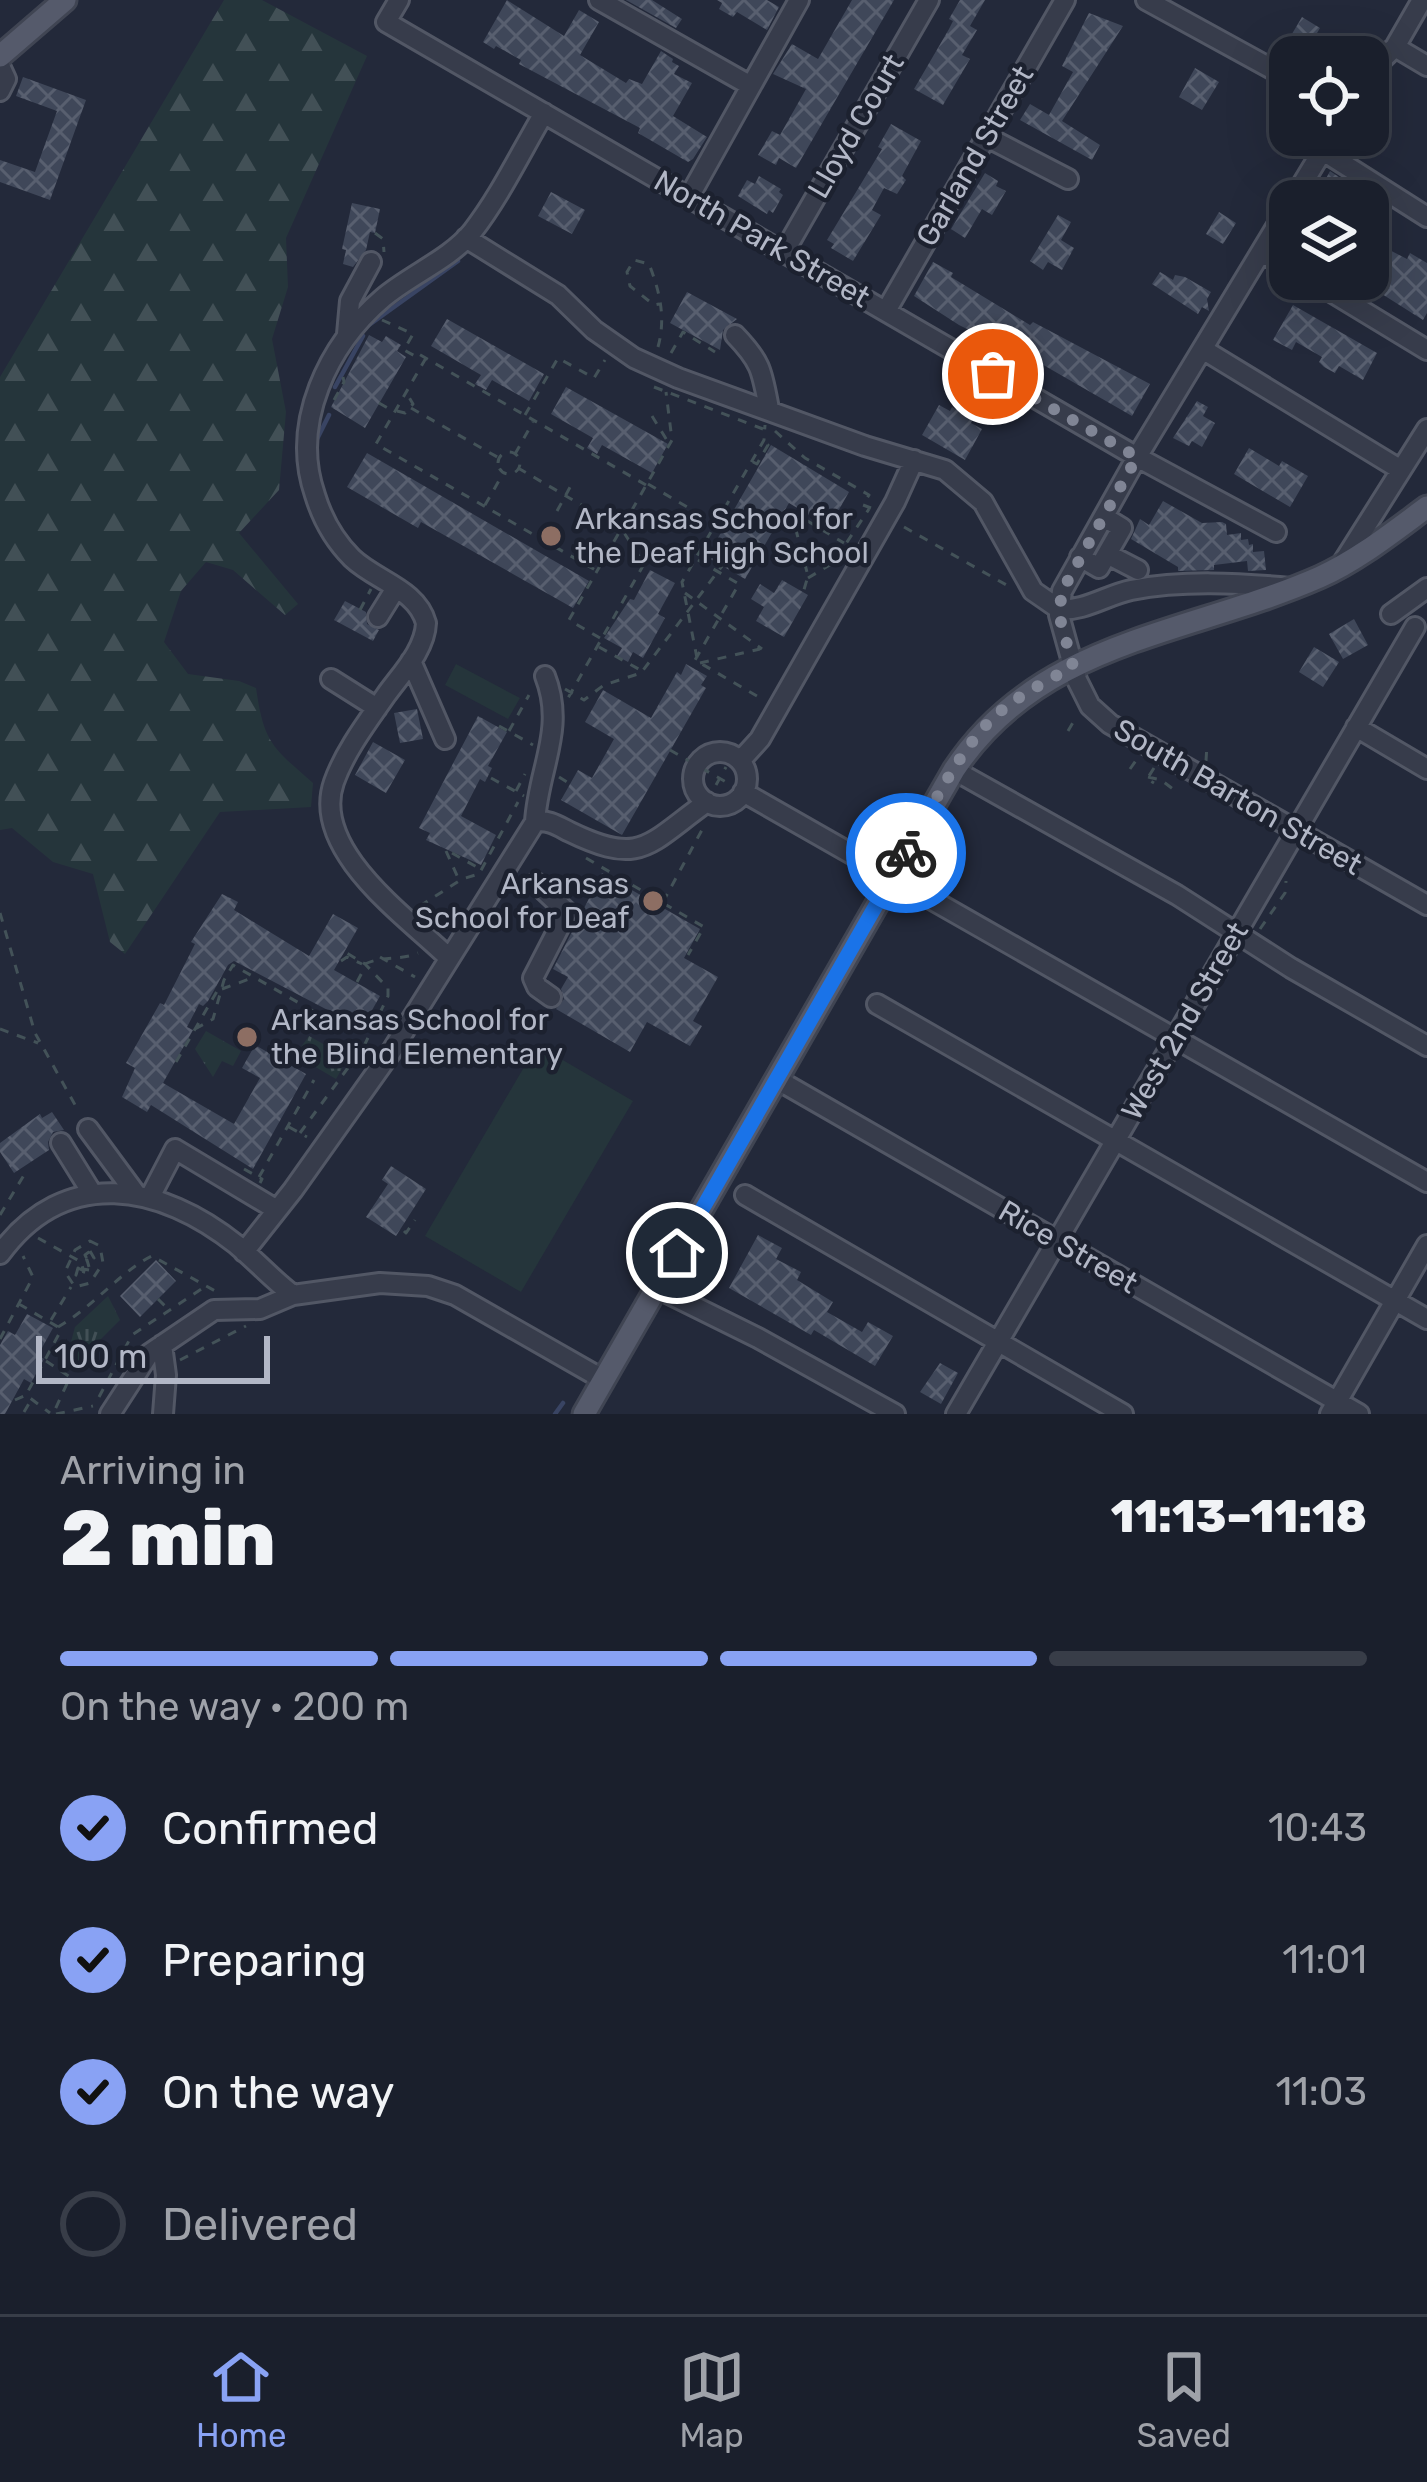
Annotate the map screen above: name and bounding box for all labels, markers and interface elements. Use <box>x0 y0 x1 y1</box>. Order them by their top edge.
map controls <box>1269 36 1389 300</box>
button: locate <box>1269 36 1389 156</box>
street label: Lloyd Court <box>800 47 912 204</box>
street label: Garland Street <box>909 59 1041 253</box>
street label: North Park Street <box>648 163 876 315</box>
button: layers <box>1269 180 1389 300</box>
pin <box>942 323 1044 425</box>
icon: bag <box>960 341 1026 407</box>
place label: Arkansas School for the Deaf High School <box>575 501 869 571</box>
marker: Arkansas School for the Deaf High School <box>538 523 564 549</box>
street label: South Barton Street <box>1108 711 1369 883</box>
courier <box>846 793 966 913</box>
icon: bike <box>873 820 939 886</box>
place label: Arkansas School for Deaf <box>415 866 629 936</box>
marker: Arkansas School for Deaf <box>640 888 666 914</box>
street label: West 2nd Street <box>1114 916 1256 1126</box>
place label: Arkansas School for the Blind Elementary <box>271 1002 563 1072</box>
marker: Arkansas School for the Blind Elementary <box>234 1024 260 1050</box>
street label: Rice Street <box>992 1193 1144 1301</box>
pin <box>626 1202 728 1304</box>
icon: home <box>644 1220 710 1286</box>
scale bar <box>36 1330 270 1383</box>
text: 100 m <box>54 1337 147 1376</box>
text: Arriving in <box>60 1448 246 1494</box>
text: 11:13–11:18 <box>1111 1490 1367 1543</box>
text: 2 min <box>60 1492 276 1585</box>
text: On the way · 200 m <box>60 1684 409 1730</box>
icon: check <box>60 1795 126 1861</box>
text: Confirmed <box>162 1802 379 1855</box>
text: 10:43 <box>1268 1805 1367 1851</box>
icon: check <box>60 1927 126 1993</box>
text: Preparing <box>162 1934 367 1987</box>
text: 11:01 <box>1282 1937 1367 1983</box>
icon: check <box>60 2059 126 2125</box>
text: On the way <box>162 2066 395 2119</box>
text: 11:03 <box>1275 2069 1367 2115</box>
text: Delivered <box>162 2198 358 2251</box>
tab: Home <box>196 2344 286 2455</box>
tab: Map <box>679 2344 745 2455</box>
tab: Saved <box>1137 2344 1231 2455</box>

